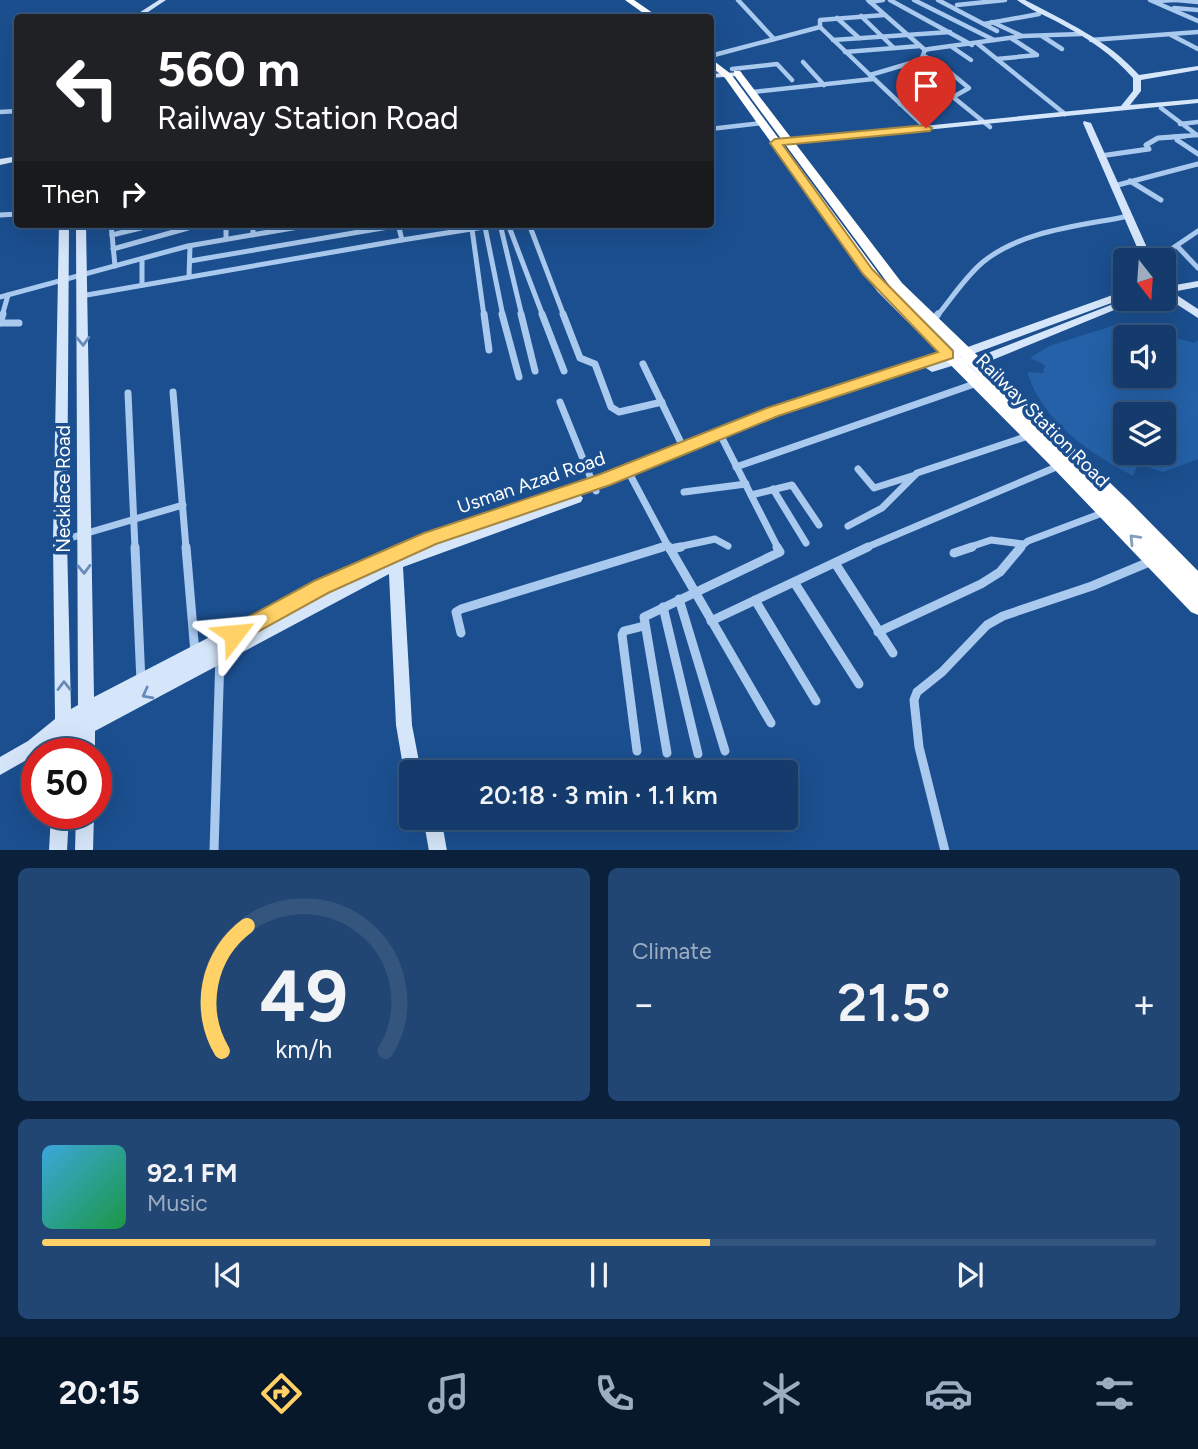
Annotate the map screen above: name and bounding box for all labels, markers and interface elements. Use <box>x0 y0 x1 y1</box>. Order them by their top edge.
text: 560 m <box>157 39 300 98</box>
icon: left <box>42 42 133 133</box>
pin <box>896 56 956 128</box>
icon: arrive <box>907 67 945 105</box>
text: Railway Station Road <box>157 99 459 137</box>
icon: right <box>114 175 152 213</box>
text: Then <box>42 178 100 210</box>
north arrow <box>1113 248 1176 312</box>
map controls <box>1113 248 1176 465</box>
button: sound <box>1113 325 1176 388</box>
one-way arrow <box>75 336 90 347</box>
street label: Railway Station Road <box>971 349 1114 492</box>
button: layers <box>1113 402 1176 465</box>
street label: Necklace Road <box>52 425 75 553</box>
street label: Usman Azad Road <box>454 446 608 519</box>
one-way arrow <box>1129 534 1142 547</box>
one-way arrow <box>77 563 92 574</box>
position arrow <box>197 597 271 671</box>
one-way arrow <box>56 680 72 691</box>
one-way arrow <box>141 686 154 699</box>
speed limit sign: 50 <box>21 738 112 829</box>
text: 20:18 · 3 min · 1.1 km <box>479 779 718 811</box>
text: Climate <box>632 937 711 965</box>
text: 49 <box>260 952 348 1039</box>
text: 21.5° <box>837 972 951 1034</box>
text: − <box>632 981 656 1027</box>
text: + <box>1132 981 1156 1027</box>
text: km/h <box>275 1033 333 1063</box>
text: 92.1 FM <box>147 1157 237 1189</box>
text: Music <box>147 1189 208 1217</box>
icon: previous <box>209 1256 247 1294</box>
icon: pause <box>580 1256 618 1294</box>
icon: next <box>951 1256 989 1294</box>
icon: directions <box>257 1369 306 1418</box>
icon: music <box>424 1369 473 1418</box>
icon: phone <box>590 1369 639 1418</box>
icon: climate <box>757 1369 806 1418</box>
icon: car <box>924 1369 973 1418</box>
icon: filters <box>1090 1369 1139 1418</box>
text: 20:15 <box>59 1374 140 1412</box>

